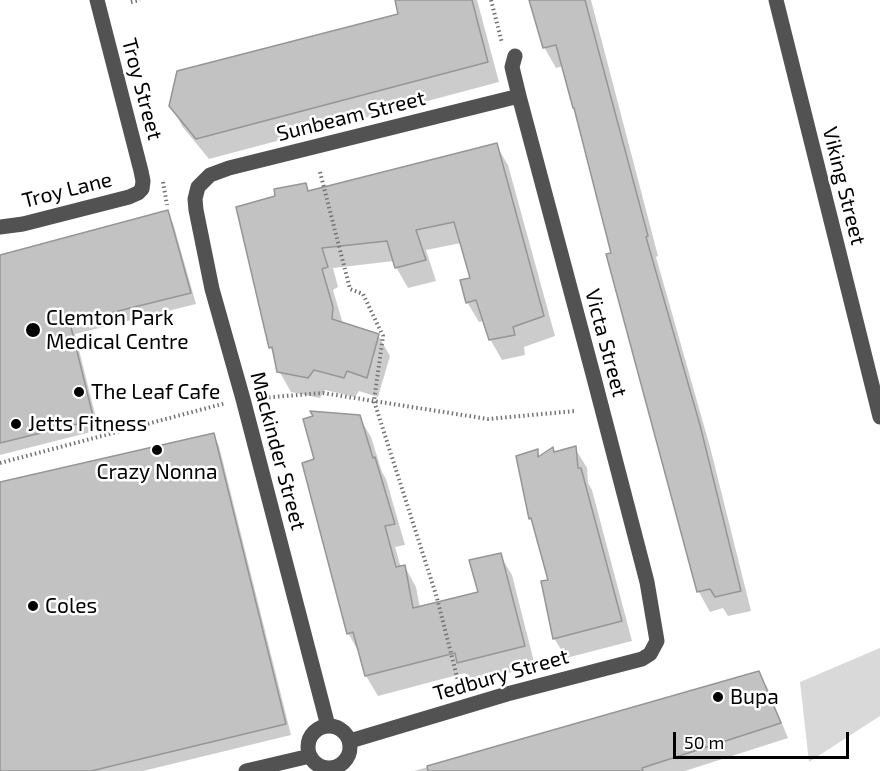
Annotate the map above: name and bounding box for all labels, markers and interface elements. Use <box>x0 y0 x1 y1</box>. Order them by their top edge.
street label: Troy Street <box>116 35 168 143</box>
street label: Sunbeam Street <box>274 85 428 147</box>
street label: Viking Street <box>817 124 871 248</box>
street label: Troy Lane <box>19 167 115 213</box>
street label: Victa Street <box>579 286 633 400</box>
place label: Clemton Park Medical Centre <box>46 305 189 355</box>
marker: Clemton Park Medical Centre <box>24 321 42 339</box>
street label: Mackinder Street <box>245 369 311 533</box>
place label: The Leaf Cafe <box>91 379 220 405</box>
marker: The Leaf Cafe <box>72 385 86 399</box>
place label: Jetts Fitness <box>28 411 147 437</box>
marker: Jetts Fitness <box>9 417 23 431</box>
marker: Crazy Nonna <box>150 443 164 457</box>
place label: Crazy Nonna <box>96 459 218 485</box>
place label: Coles <box>45 593 97 619</box>
marker: Coles <box>26 599 40 613</box>
street label: Tedbury Street <box>430 644 572 706</box>
place label: Bupa <box>730 684 779 710</box>
marker: Bupa <box>711 690 725 704</box>
scale bar <box>676 720 852 758</box>
text: 50 m <box>684 731 724 753</box>

